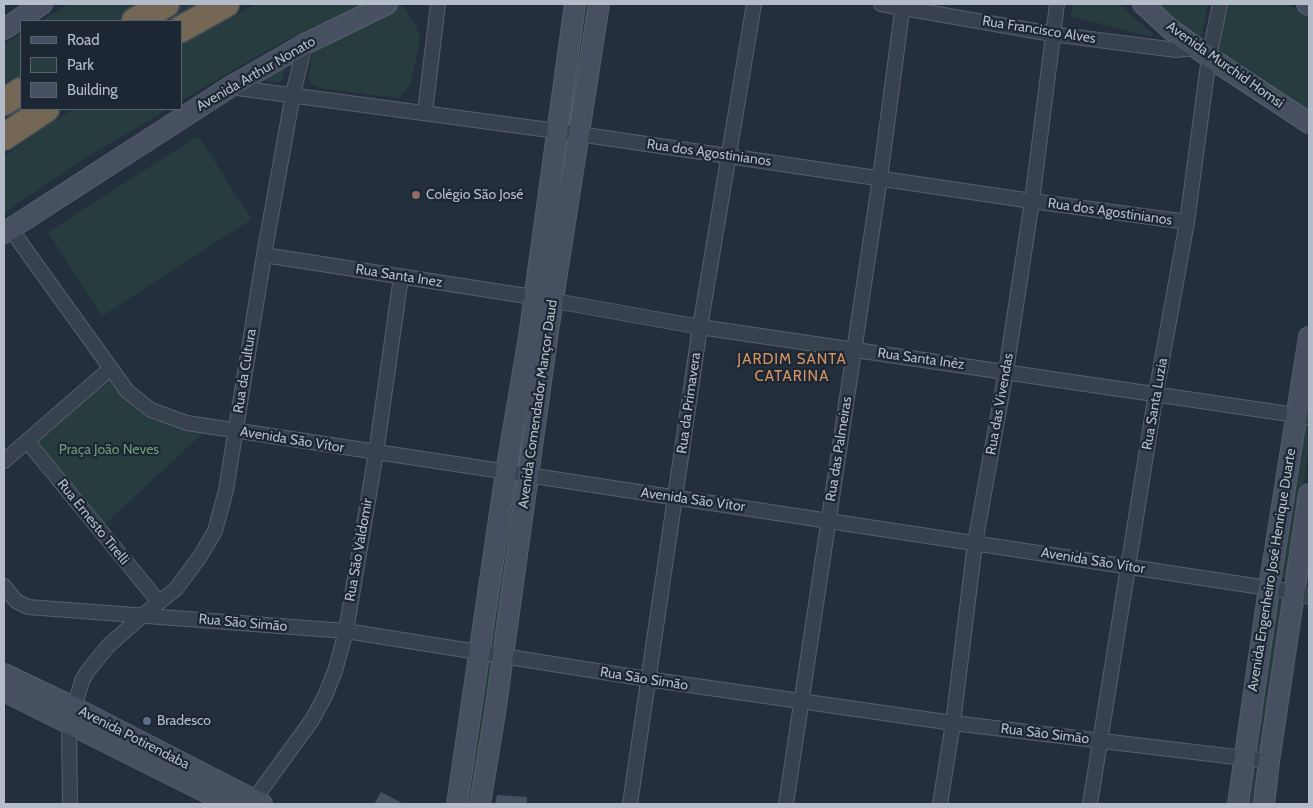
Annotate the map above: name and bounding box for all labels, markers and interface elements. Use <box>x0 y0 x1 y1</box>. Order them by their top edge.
street label: Rua Francisco Alves <box>981 13 1097 47</box>
street label: Avenida Murchid Homsi <box>1163 18 1287 112</box>
legend <box>20 20 182 110</box>
text: Road <box>67 31 100 49</box>
street label: Avenida Arthur Nonato <box>193 33 319 115</box>
text: Park <box>67 56 94 74</box>
text: Building <box>67 81 118 99</box>
street label: Rua dos Agostinianos <box>646 136 772 170</box>
place label: Colégio São José <box>426 187 523 203</box>
marker: Colégio São José <box>410 189 422 201</box>
street label: Rua dos Agostinianos <box>1047 195 1173 229</box>
street label: Rua Santa Inez <box>354 261 444 291</box>
street label: Avenida Comendador Mançor Daud <box>515 299 561 509</box>
street label: Rua da Cultura <box>230 328 260 414</box>
street label: Rua Santa Inêz <box>876 345 966 373</box>
street label: Rua da Primavera <box>674 351 704 455</box>
district label: JARDIM SANTA CATARINA <box>736 351 848 386</box>
street label: Rua das Vivendas <box>983 352 1017 456</box>
street label: Rua Santa Luzia <box>1139 357 1171 451</box>
street label: Rua das Palmeiras <box>822 395 856 503</box>
street label: Avenida São Vítor <box>239 423 345 457</box>
park label: Praça João Neves <box>59 442 159 458</box>
street label: Avenida Engenheiro José Henrique Duarte <box>1244 447 1300 693</box>
street label: Rua Ernesto Tirelli <box>53 476 133 568</box>
street label: Avenida São Vítor <box>640 484 746 516</box>
street label: Rua São Valdomir <box>342 497 376 603</box>
street label: Avenida São Vítor <box>1040 544 1146 578</box>
street label: Rua São Simão <box>198 611 288 635</box>
street label: Rua São Simão <box>599 664 689 694</box>
street label: Avenida Potirendaba <box>76 703 192 773</box>
place label: Bradesco <box>157 713 211 729</box>
marker: Bradesco <box>141 715 153 727</box>
street label: Rua São Simão <box>1000 720 1090 748</box>

